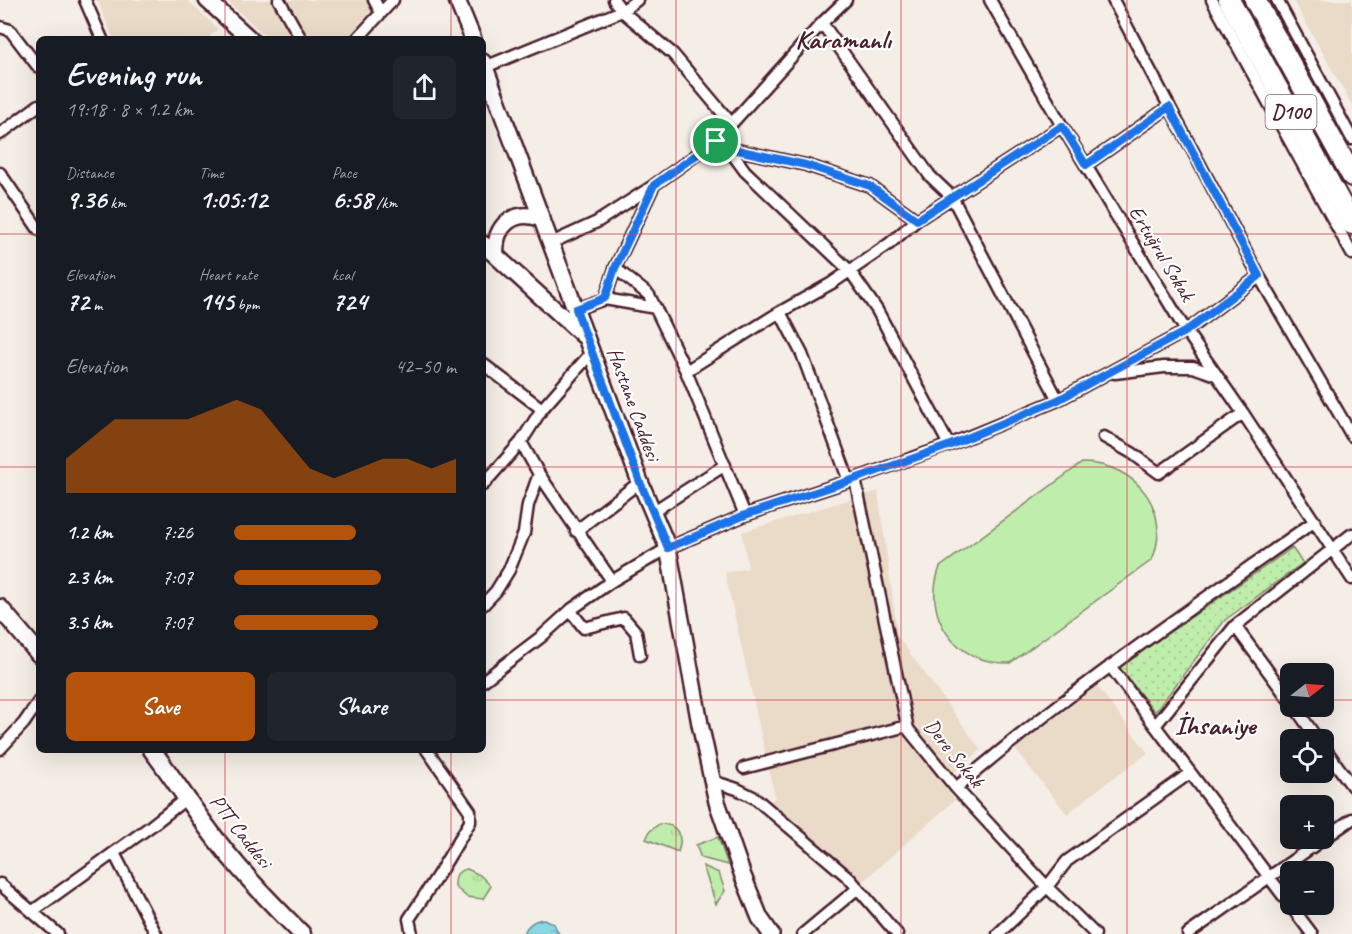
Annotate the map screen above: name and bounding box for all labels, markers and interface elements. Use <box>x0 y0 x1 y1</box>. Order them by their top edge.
district label: Karamanlı <box>795 22 893 56</box>
text: Evening run <box>66 53 201 95</box>
button: share <box>393 56 456 119</box>
road number: D100 <box>1266 95 1316 129</box>
text: 19:18 · 8 × 1.2 km <box>66 97 193 122</box>
pin <box>690 115 741 166</box>
icon: arrive <box>699 124 732 157</box>
text: Distance <box>66 163 114 183</box>
text: Time <box>199 163 223 183</box>
text: Pace <box>332 163 357 183</box>
text: 9.36 <box>66 183 106 216</box>
text: 1:05:12 <box>199 183 267 216</box>
text: 6:58 <box>332 183 372 216</box>
text: km <box>106 193 126 213</box>
text: /km <box>372 193 397 213</box>
street label: Ertuğrul Sokak <box>1123 201 1202 307</box>
text: Elevation <box>66 265 115 285</box>
text: Heart rate <box>199 265 257 285</box>
text: kcal <box>332 265 353 285</box>
text: 72 <box>66 285 89 318</box>
text: 145 <box>199 285 234 318</box>
text: 724 <box>332 285 367 318</box>
text: m <box>89 295 102 315</box>
text: bpm <box>234 295 260 315</box>
street label: Hastane Caddesi <box>602 344 668 467</box>
text: Elevation <box>66 354 128 379</box>
text: 42–50 m <box>395 354 456 379</box>
text: 1.2 km <box>66 520 113 545</box>
text: 7:26 <box>162 520 193 545</box>
text: 2.3 km <box>66 565 113 590</box>
text: 7:07 <box>162 565 193 590</box>
text: 3.5 km <box>66 610 112 635</box>
text: 7:07 <box>162 610 193 635</box>
north arrow <box>1280 663 1334 717</box>
map controls <box>1280 663 1334 915</box>
button: Save <box>66 672 255 741</box>
button: Share <box>267 672 456 741</box>
district label: İhsaniye <box>1175 708 1257 742</box>
street label: Dere Sokak <box>918 713 990 794</box>
button: locate <box>1280 729 1334 783</box>
street label: PTT Caddesi <box>204 789 280 875</box>
button: + <box>1280 795 1334 849</box>
button: − <box>1280 861 1334 915</box>

